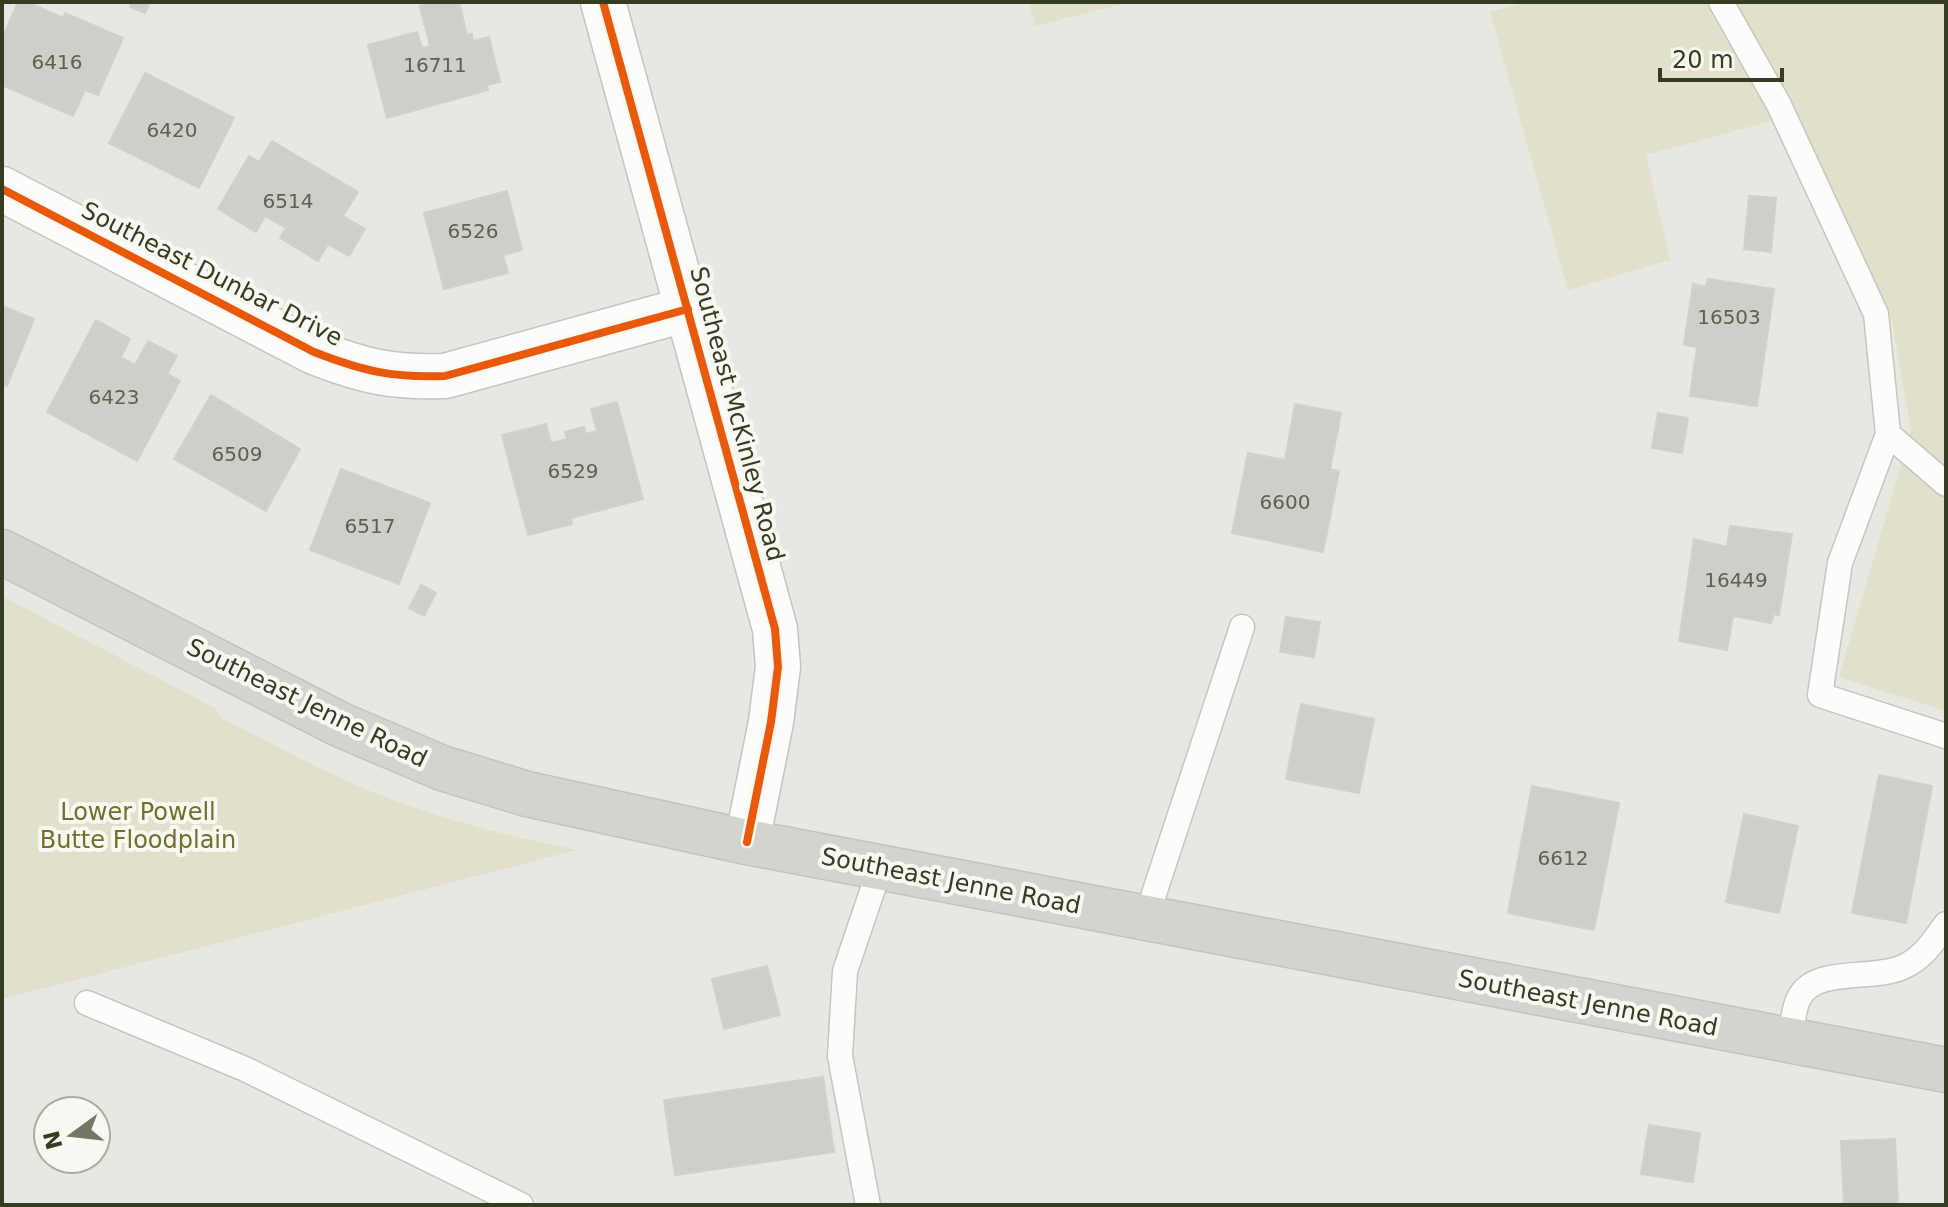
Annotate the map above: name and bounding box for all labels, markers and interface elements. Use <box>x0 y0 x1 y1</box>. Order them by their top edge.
scale bar <box>1660 32 1782 82</box>
text: 20 m <box>1672 46 1734 74</box>
house number: 6416 <box>32 50 82 74</box>
house number: 16711 <box>403 53 467 77</box>
house number: 6420 <box>147 118 197 142</box>
house number: 6514 <box>263 189 313 213</box>
street label: Southeast Dunbar Drive <box>77 196 347 352</box>
house number: 6526 <box>448 219 498 243</box>
street label: Southeast McKinley Road <box>684 264 790 564</box>
house number: 16503 <box>1697 305 1761 329</box>
house number: 6423 <box>89 385 139 409</box>
house number: 6509 <box>212 442 262 466</box>
house number: 6529 <box>548 459 598 483</box>
house number: 6600 <box>1260 490 1310 514</box>
house number: 6517 <box>345 514 395 538</box>
house number: 16449 <box>1704 568 1768 592</box>
street label: Southeast Jenne Road <box>182 633 432 773</box>
park label: Lower Powell Butte Floodplain <box>40 798 236 854</box>
street label: Southeast Jenne Road <box>819 842 1083 920</box>
house number: 6612 <box>1538 846 1588 870</box>
street label: Southeast Jenne Road <box>1456 964 1720 1042</box>
north arrow <box>32 1095 112 1175</box>
text: N <box>39 1128 68 1152</box>

